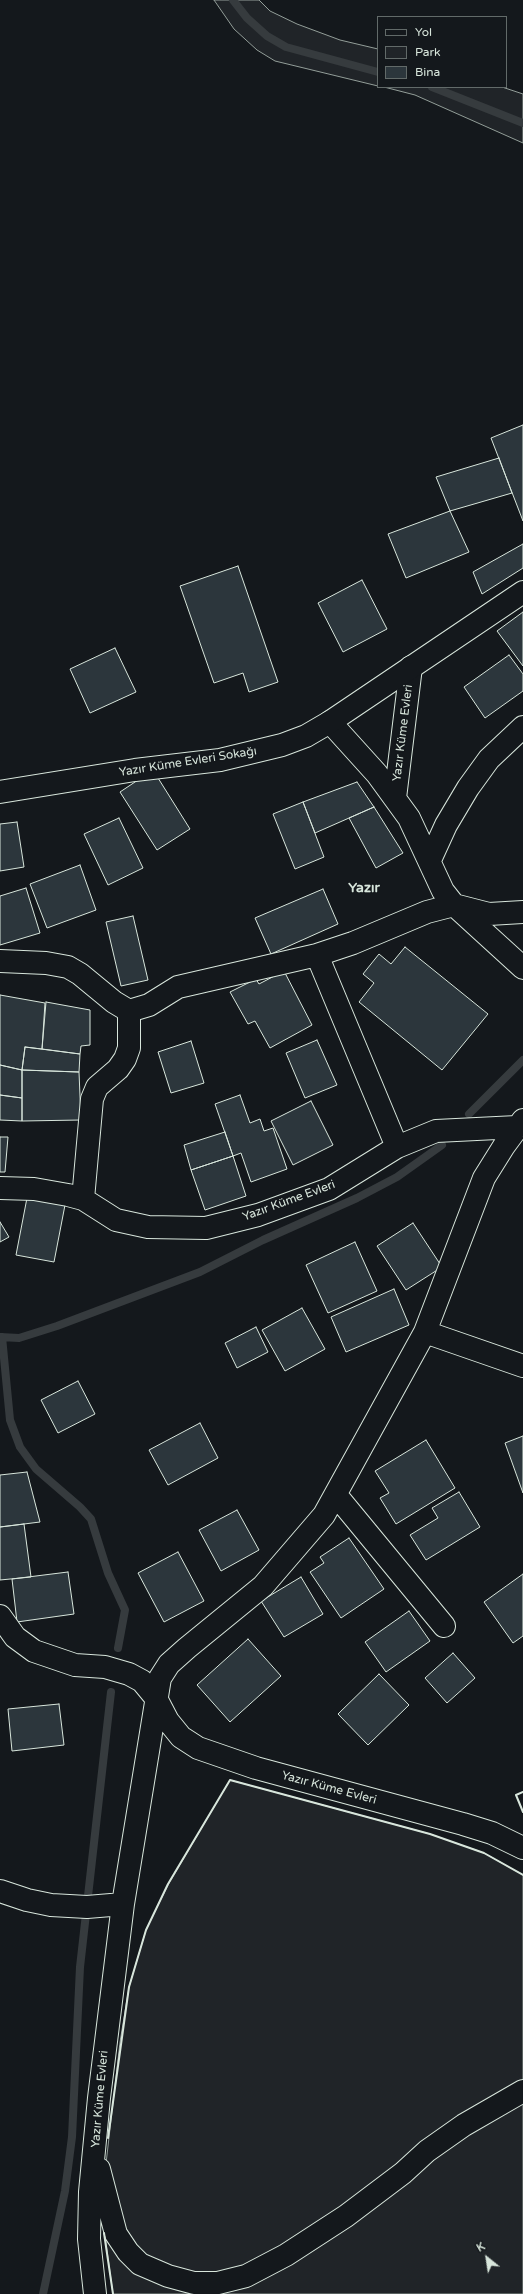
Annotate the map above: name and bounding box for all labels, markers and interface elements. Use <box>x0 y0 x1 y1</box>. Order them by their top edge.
legend <box>377 16 507 88</box>
text: Yol <box>415 25 432 39</box>
text: Park <box>415 45 441 59</box>
text: Bina <box>415 65 440 79</box>
street label: Yazır Küme Evleri <box>390 684 416 782</box>
street label: Yazır Küme Evleri Sokağı <box>118 744 258 780</box>
district label: Yazır <box>348 880 380 896</box>
street label: Yazır Küme Evleri <box>241 1178 337 1224</box>
street label: Yazır Küme Evleri <box>280 1768 378 1808</box>
street label: Yazır Küme Evleri <box>89 2050 111 2148</box>
north arrow <box>467 2238 507 2278</box>
text: K <box>474 2240 487 2255</box>

